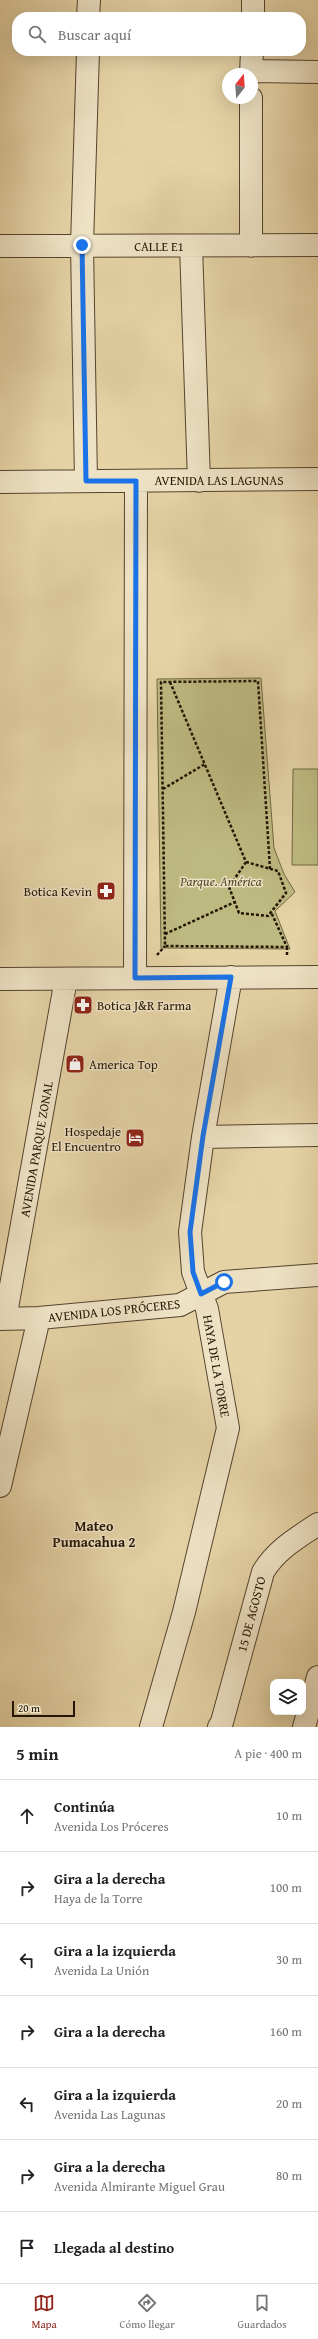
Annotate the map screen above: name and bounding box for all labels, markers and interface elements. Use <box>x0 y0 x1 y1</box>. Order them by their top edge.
search box <box>12 12 306 56</box>
icon: search <box>26 23 48 45</box>
text: Buscar aquí <box>58 24 131 45</box>
north arrow <box>222 68 258 104</box>
route end <box>73 236 91 254</box>
street label: CALLE E1 <box>134 237 184 256</box>
street label: AVENIDA LAS LAGUNAS <box>154 471 284 490</box>
park label: Parque. América <box>179 872 262 891</box>
pharmacy icon: Botica Kevin <box>95 880 117 902</box>
place label: Botica Kevin <box>24 882 93 901</box>
pharmacy icon: Botica J&R Farma <box>72 994 94 1016</box>
place label: Botica J&R Farma <box>97 996 192 1015</box>
shop icon: America Top <box>64 1053 86 1075</box>
place label: America Top <box>89 1055 158 1074</box>
street label: AVENIDA PARQUE ZONAL <box>15 1079 58 1219</box>
place label: Hospedaje El Encuentro <box>51 1122 121 1156</box>
hotel icon: Hospedaje El Encuentro <box>124 1127 146 1149</box>
route start <box>215 1273 233 1291</box>
street label: AVENIDA LOS PRÓCERES <box>47 1294 181 1327</box>
street label: HAYA DE LA TORRE <box>198 1313 235 1419</box>
district label: Mateo Pumacahua 2 <box>53 1516 135 1552</box>
street label: 15 DE AGOSTO <box>232 1574 271 1654</box>
map controls <box>270 1679 306 1715</box>
button: layers <box>270 1679 306 1715</box>
scale bar <box>12 1699 75 1718</box>
text: 20 m <box>18 1700 40 1716</box>
text: 5 min <box>16 1741 58 1766</box>
text: A pie · 400 m <box>234 1744 302 1763</box>
text: Continúa <box>54 1796 115 1817</box>
icon: ahead <box>16 1805 38 1827</box>
text: 10 m <box>276 1806 302 1825</box>
text: Avenida Los Próceres <box>54 1817 169 1836</box>
text: Gira a la derecha <box>54 1868 165 1889</box>
icon: right <box>16 1877 38 1899</box>
text: 100 m <box>270 1878 302 1897</box>
text: Haya de la Torre <box>54 1889 143 1908</box>
text: Gira a la izquierda <box>54 1940 176 1961</box>
icon: left <box>16 1949 38 1971</box>
text: 30 m <box>276 1950 302 1969</box>
text: Avenida La Unión <box>54 1961 149 1980</box>
icon: right <box>16 2021 38 2043</box>
text: Gira a la derecha <box>54 2021 165 2042</box>
text: 160 m <box>270 2022 302 2041</box>
text: Gira a la izquierda <box>54 2084 176 2105</box>
icon: left <box>16 2093 38 2115</box>
text: 20 m <box>276 2094 302 2113</box>
text: Avenida Las Lagunas <box>54 2105 166 2124</box>
text: Gira a la derecha <box>54 2156 165 2177</box>
icon: right <box>16 2165 38 2187</box>
text: 80 m <box>276 2166 302 2185</box>
text: Avenida Almirante Miguel Grau <box>54 2177 225 2196</box>
icon: arrive <box>16 2237 38 2259</box>
text: Llegada al destino <box>54 2237 174 2258</box>
tab: Mapa <box>31 2292 57 2332</box>
tab: Cómo llegar <box>120 2292 175 2332</box>
tab: Guardados <box>238 2292 287 2332</box>

